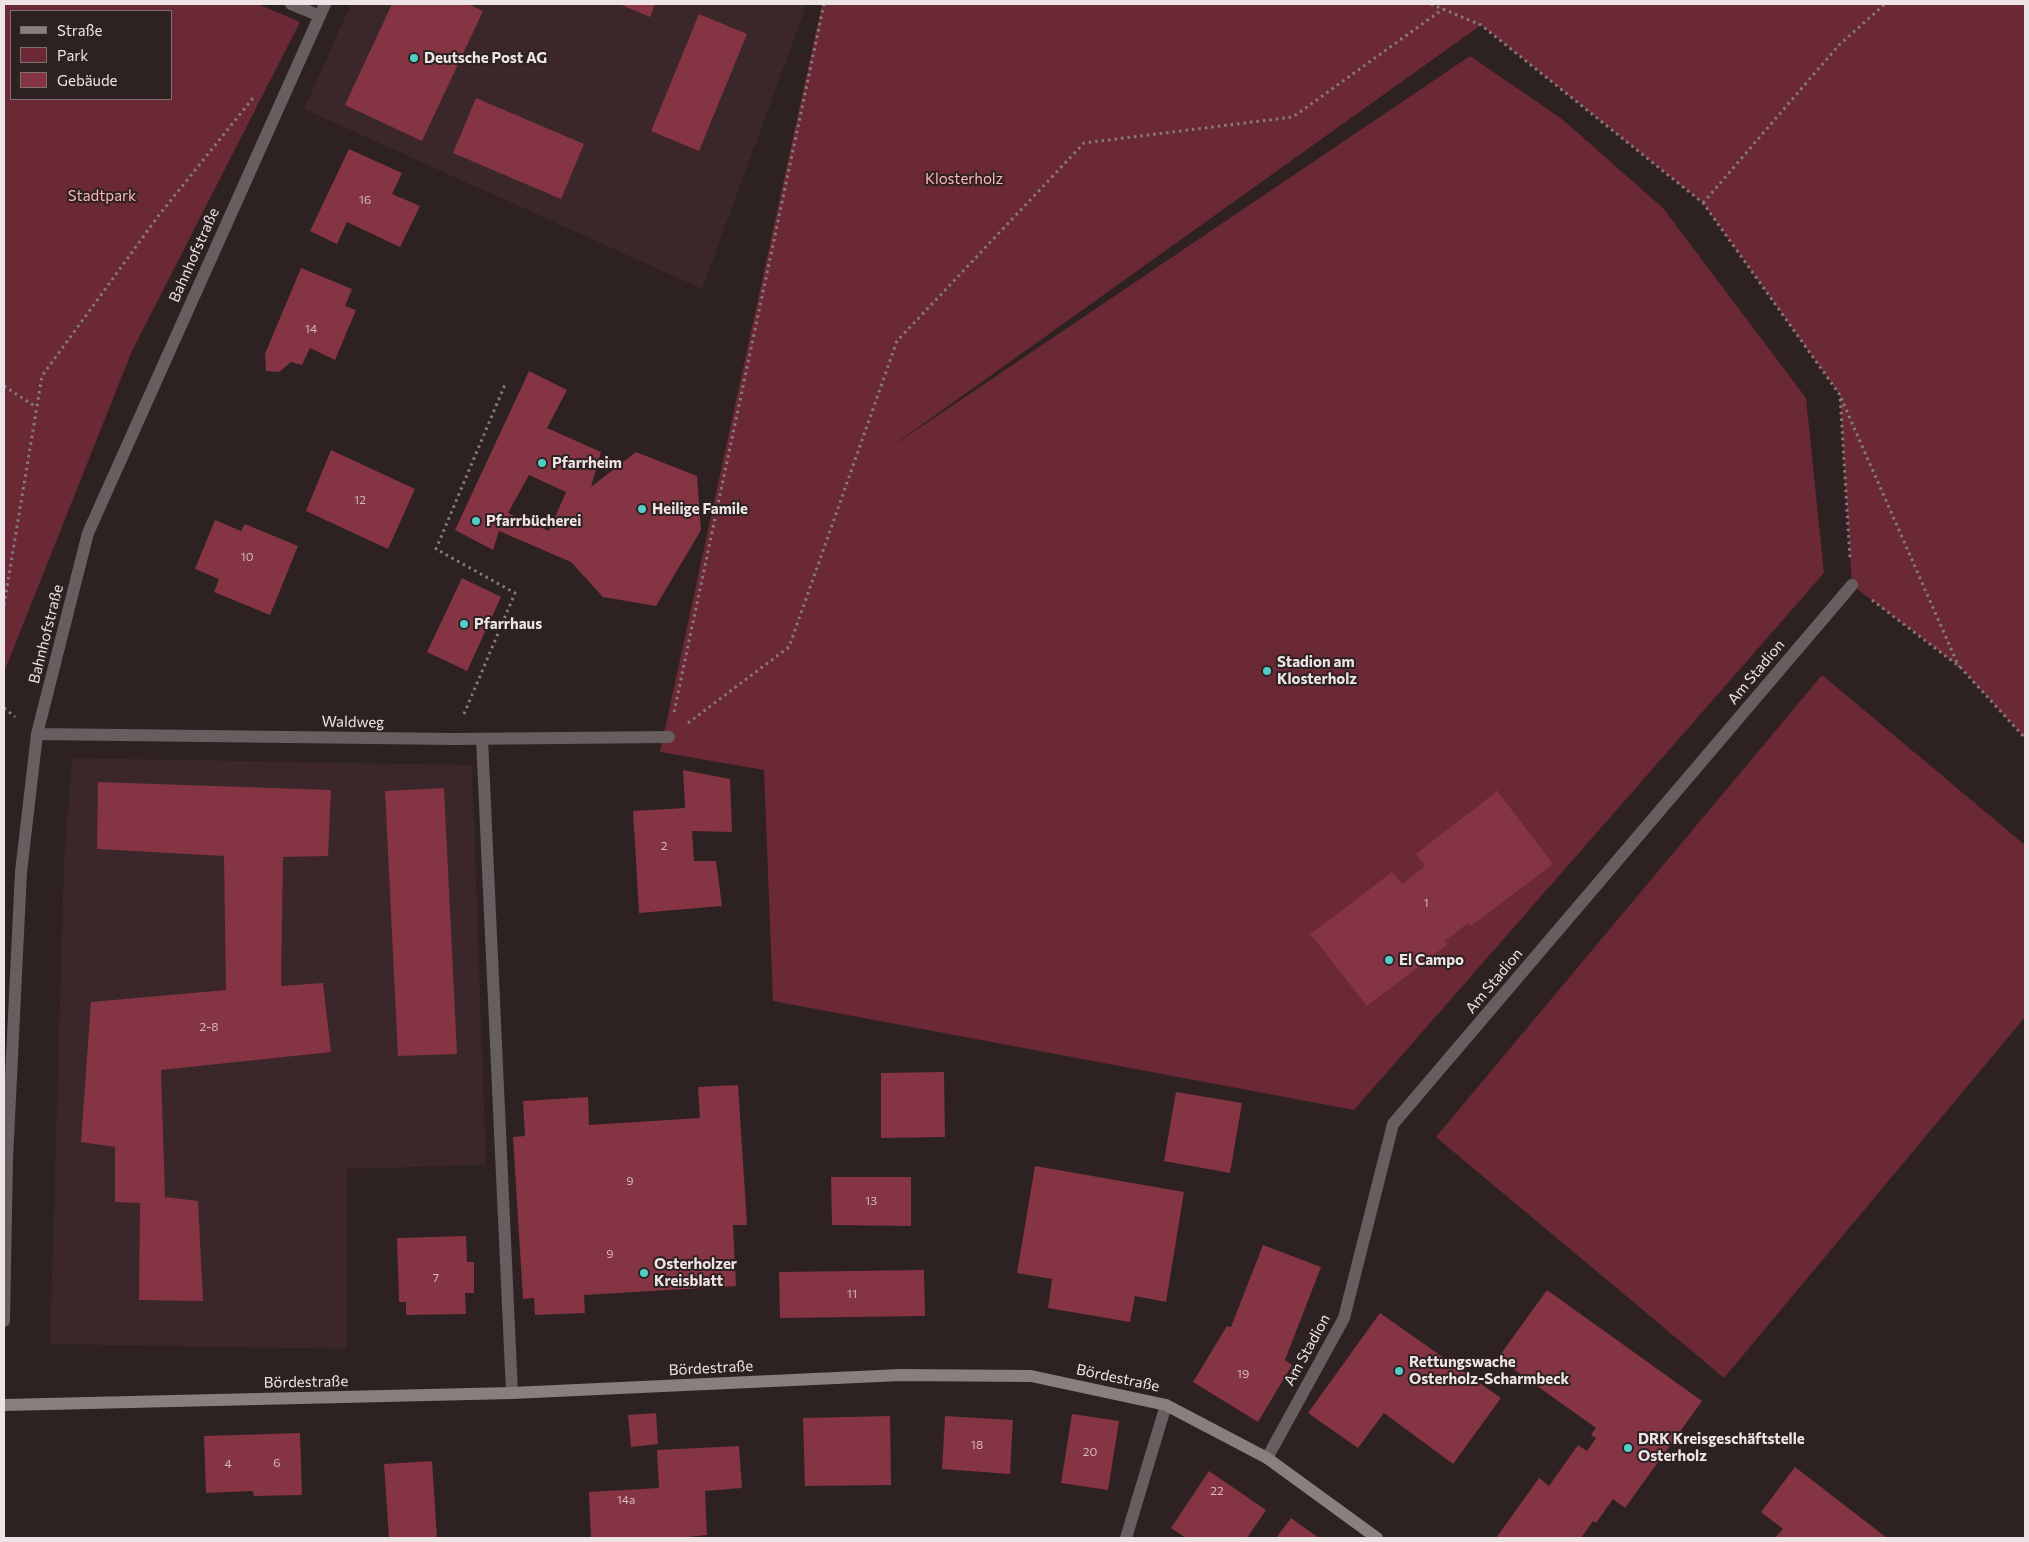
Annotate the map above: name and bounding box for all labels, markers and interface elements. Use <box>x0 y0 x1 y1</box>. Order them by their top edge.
legend <box>10 10 172 100</box>
text: Straße <box>57 21 103 39</box>
text: Park <box>57 46 88 64</box>
place label: Deutsche Post AG <box>424 49 547 67</box>
marker: Deutsche Post AG <box>408 52 420 64</box>
text: Gebäude <box>57 71 118 89</box>
park label: Klosterholz <box>925 170 1003 188</box>
park label: Stadtpark <box>68 187 136 205</box>
house number: 16 <box>359 193 371 207</box>
street label: Bahnhofstraße <box>165 205 223 305</box>
house number: 14 <box>305 322 317 336</box>
place label: Pfarrheim <box>552 454 622 472</box>
marker: Pfarrheim <box>536 457 548 469</box>
house number: 12 <box>354 493 366 507</box>
place label: Heilige Famile <box>652 500 748 518</box>
marker: Heilige Famile <box>636 503 648 515</box>
place label: Pfarrbücherei <box>486 512 581 530</box>
marker: Pfarrbücherei <box>470 515 482 527</box>
house number: 10 <box>241 550 253 564</box>
street label: Bahnhofstraße <box>25 583 67 685</box>
place label: Pfarrhaus <box>474 615 542 633</box>
marker: Pfarrhaus <box>458 618 470 630</box>
street label: Am Stadion <box>1724 636 1788 708</box>
place label: Stadion am Klosterholz <box>1277 653 1357 688</box>
marker: Stadion am Klosterholz <box>1261 665 1273 677</box>
street label: Waldweg <box>322 712 384 732</box>
house number: 2 <box>661 839 667 853</box>
house number: 1 <box>1423 896 1429 910</box>
street label: Am Stadion <box>1462 945 1526 1017</box>
place label: El Campo <box>1399 951 1464 969</box>
marker: El Campo <box>1383 954 1395 966</box>
house number: 2-8 <box>199 1020 219 1034</box>
house number: 9 <box>626 1174 634 1188</box>
house number: 13 <box>865 1194 877 1208</box>
house number: 9 <box>606 1247 614 1261</box>
place label: Osterholzer Kreisblatt <box>654 1255 737 1290</box>
marker: Osterholzer Kreisblatt <box>638 1267 650 1279</box>
house number: 7 <box>433 1271 439 1285</box>
house number: 11 <box>847 1287 857 1301</box>
street label: Am Stadion <box>1280 1311 1334 1389</box>
place label: Rettungswache Osterholz-Scharmbeck <box>1409 1353 1569 1388</box>
street label: Bördestraße <box>668 1357 754 1379</box>
street label: Bördestraße <box>1075 1360 1161 1396</box>
marker: Rettungswache Osterholz-Scharmbeck <box>1393 1365 1405 1377</box>
house number: 19 <box>1237 1367 1249 1381</box>
street label: Bördestraße <box>264 1372 348 1392</box>
place label: DRK Kreisgeschäftstelle Osterholz <box>1638 1430 1805 1465</box>
house number: 18 <box>971 1438 983 1452</box>
marker: DRK Kreisgeschäftstelle Osterholz <box>1622 1442 1634 1454</box>
house number: 20 <box>1083 1445 1097 1459</box>
house number: 6 <box>273 1456 281 1470</box>
house number: 4 <box>224 1457 232 1471</box>
house number: 22 <box>1210 1484 1224 1498</box>
house number: 14a <box>617 1493 635 1507</box>

